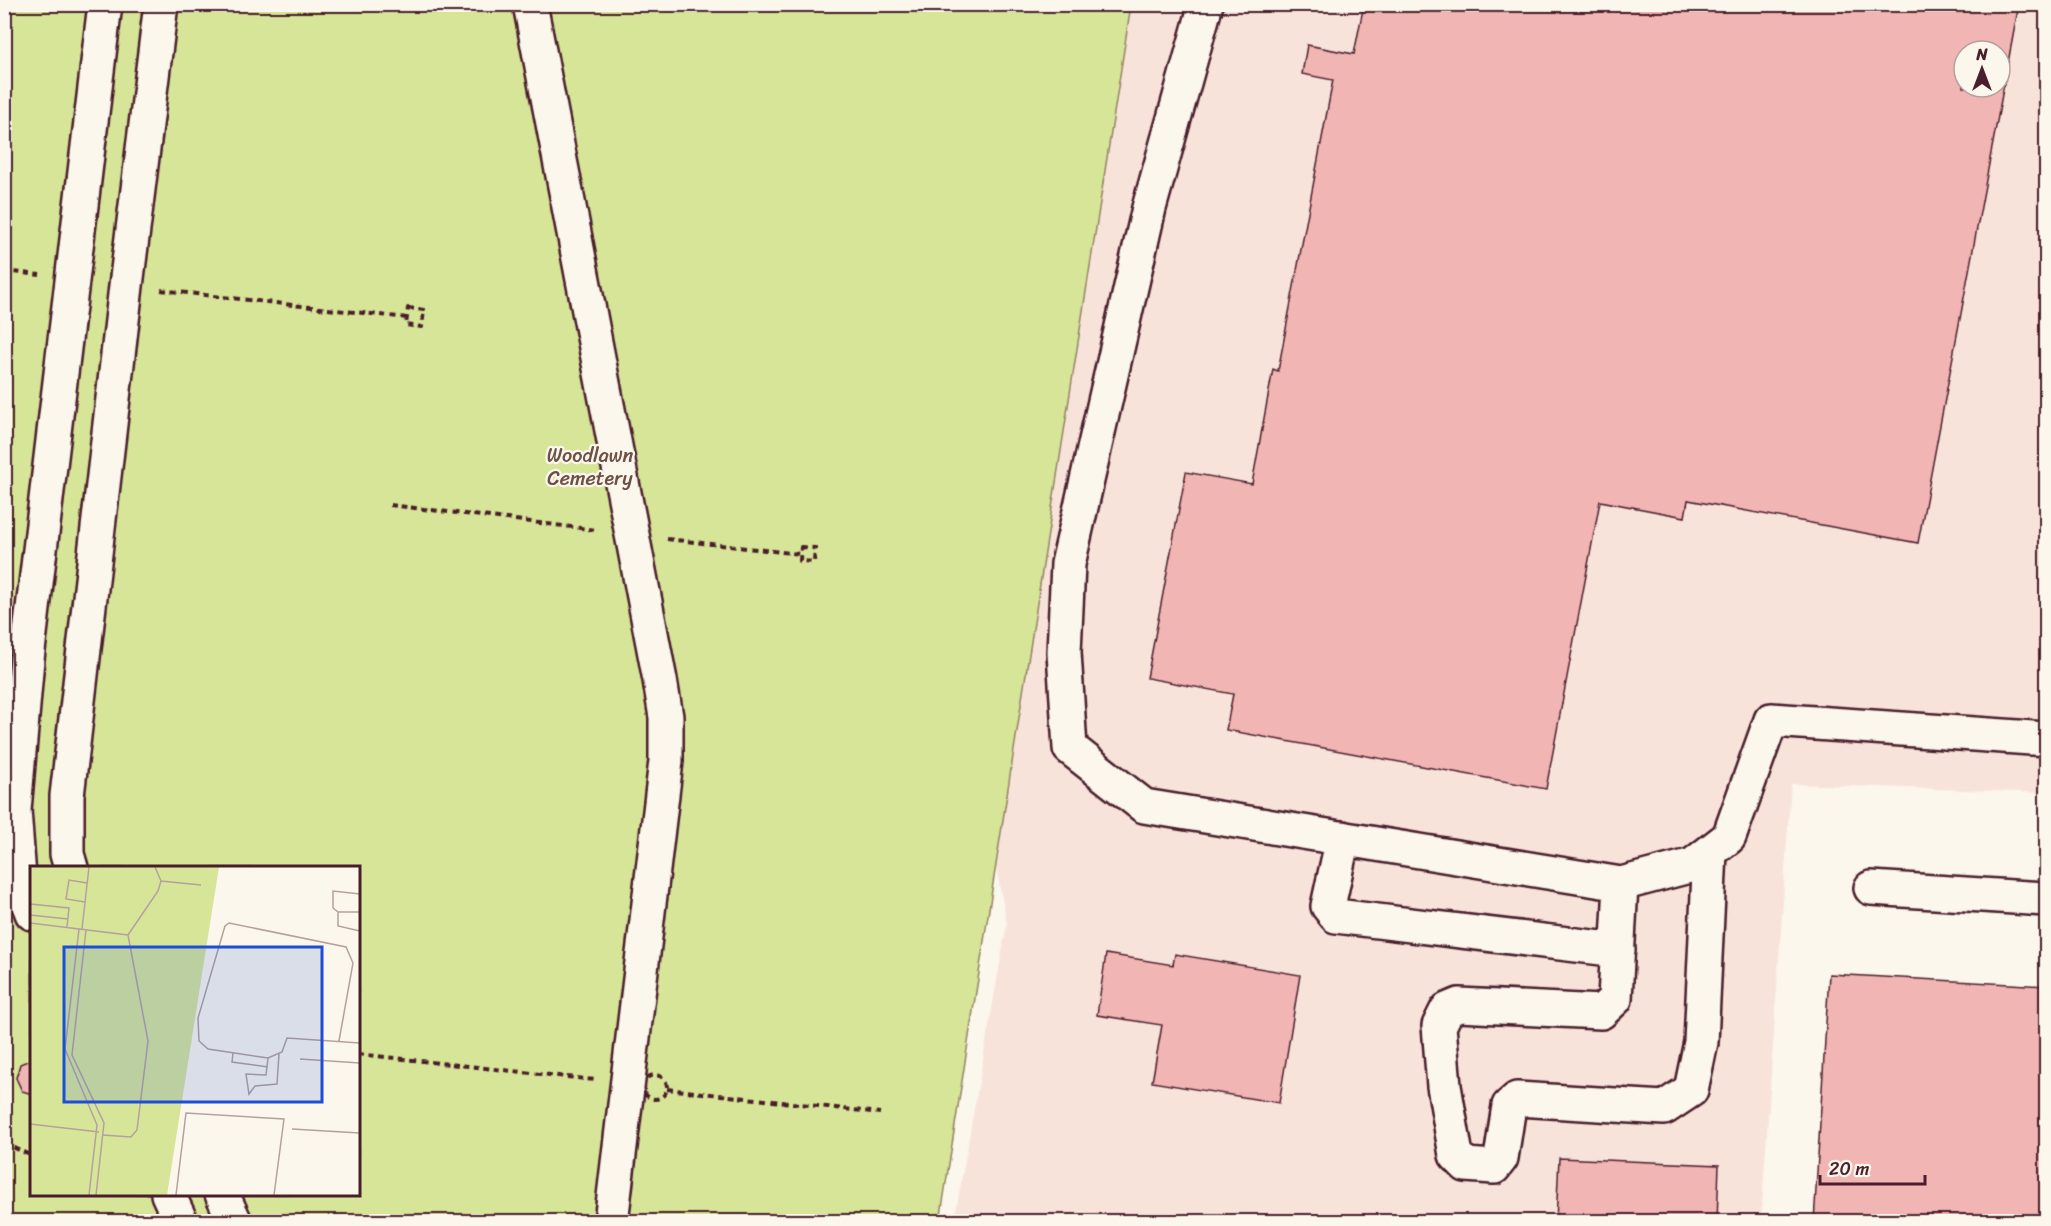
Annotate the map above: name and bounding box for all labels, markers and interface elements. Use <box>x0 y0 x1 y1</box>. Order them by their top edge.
north arrow <box>1952 39 2012 99</box>
text: N <box>1975 40 1988 69</box>
park label: Woodlawn Cemetery <box>547 438 634 496</box>
inset map <box>30 866 360 1196</box>
scale bar <box>1820 1148 1925 1186</box>
text: 20 m <box>1829 1153 1869 1185</box>

